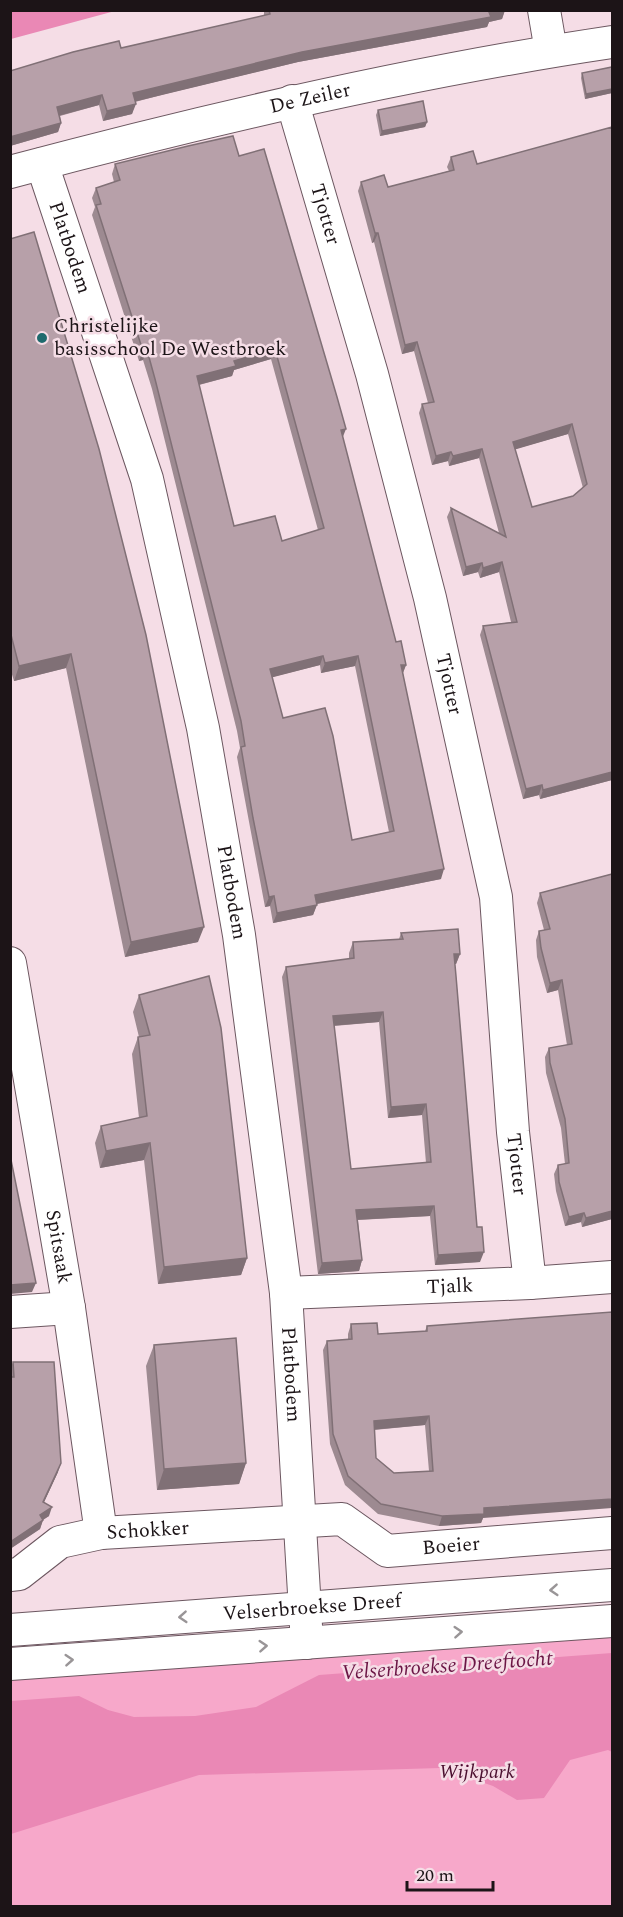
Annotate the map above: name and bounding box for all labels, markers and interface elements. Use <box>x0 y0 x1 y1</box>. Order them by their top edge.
street label: De Zeiler <box>267 75 353 122</box>
street label: Tjotter <box>302 180 348 248</box>
street label: Platbodem <box>40 197 99 298</box>
place label: Christelijke basisschool De Westbroek <box>54 311 286 364</box>
marker: Christelijke basisschool De Westbroek <box>35 331 49 345</box>
street label: Tjotter <box>428 650 470 718</box>
street label: Platbodem <box>209 842 255 942</box>
street label: Tjotter <box>498 1131 535 1197</box>
street label: Spitsaak <box>37 1208 80 1286</box>
street label: Tjalk <box>426 1270 474 1302</box>
street label: Platbodem <box>273 1326 309 1423</box>
street label: Schokker <box>106 1513 190 1548</box>
street label: Boeier <box>421 1529 481 1563</box>
one-way arrow <box>550 1583 559 1596</box>
street label: Velserbroekse Dreef <box>222 1586 405 1629</box>
one-way arrow <box>178 1610 187 1623</box>
one-way arrow <box>453 1626 462 1639</box>
one-way arrow <box>259 1640 268 1653</box>
water label: Velserbroekse Dreeftocht <box>341 1643 554 1689</box>
one-way arrow <box>64 1653 73 1666</box>
park label: Wijkpark <box>439 1757 516 1787</box>
scale bar <box>407 1854 492 1892</box>
text: 20 m <box>416 1862 454 1889</box>

